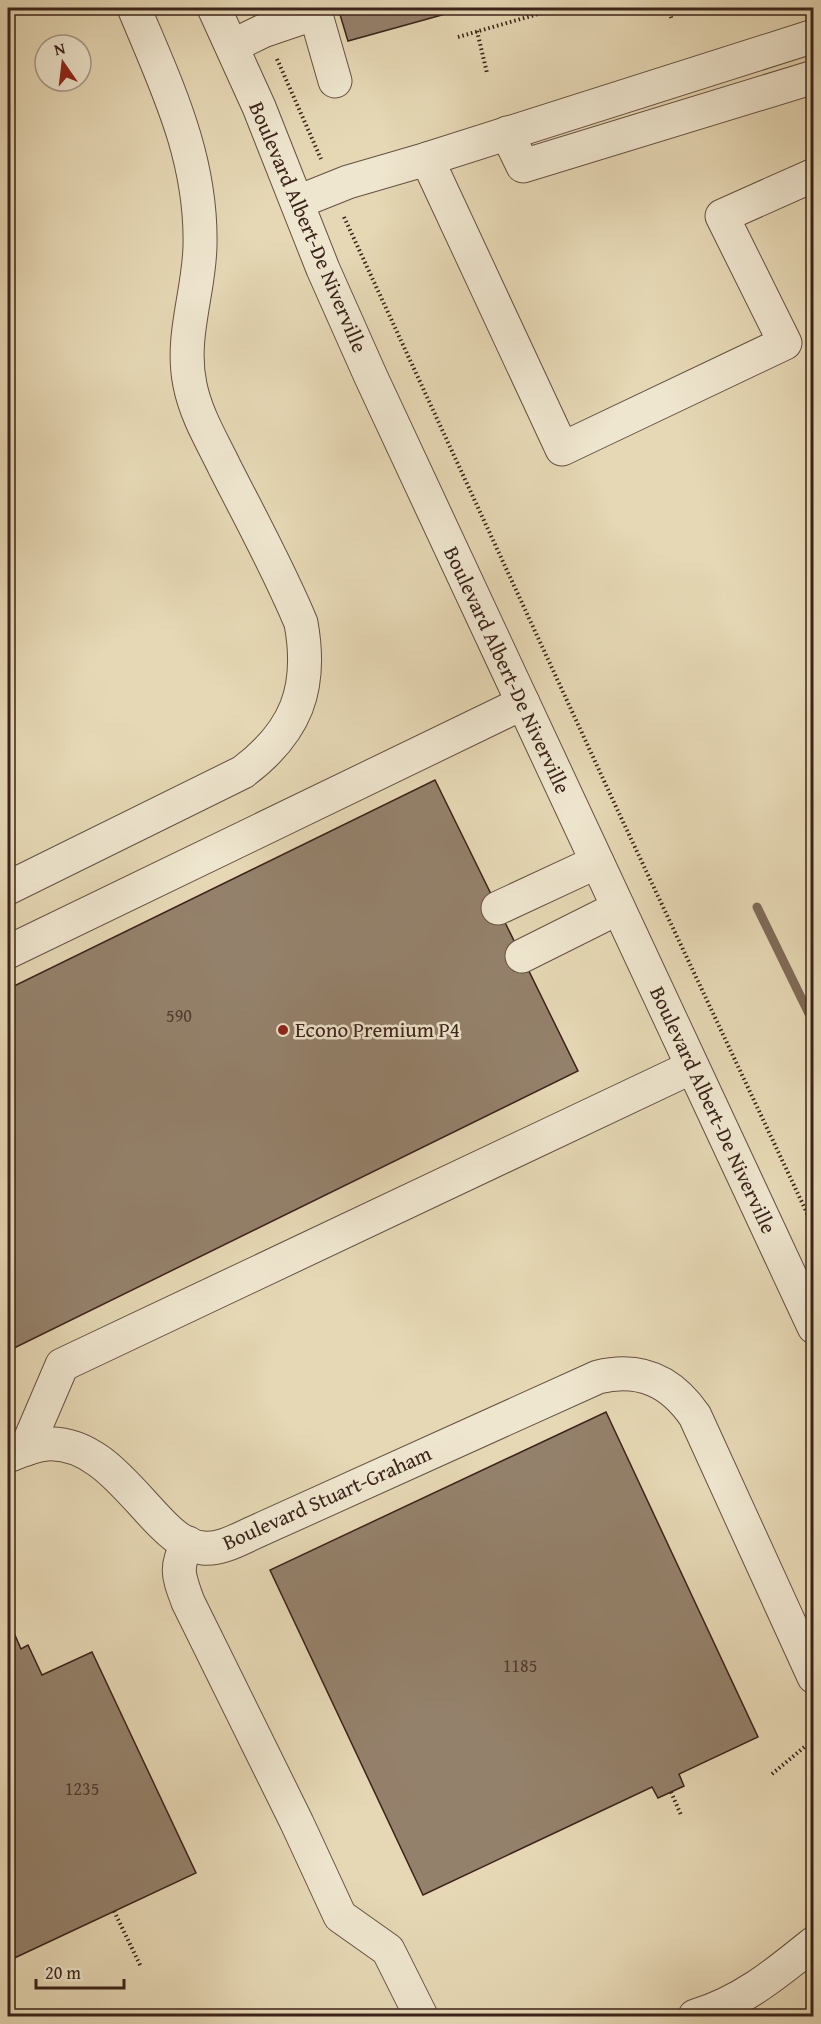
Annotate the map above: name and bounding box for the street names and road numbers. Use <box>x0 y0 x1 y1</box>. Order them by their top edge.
street label: Boulevard Albert-De Niverville <box>241 97 376 357</box>
street label: Boulevard Albert-De Niverville <box>436 541 579 799</box>
street label: Boulevard Albert-De Niverville <box>642 981 785 1239</box>
street label: Boulevard Stuart-Graham <box>217 1437 436 1558</box>

